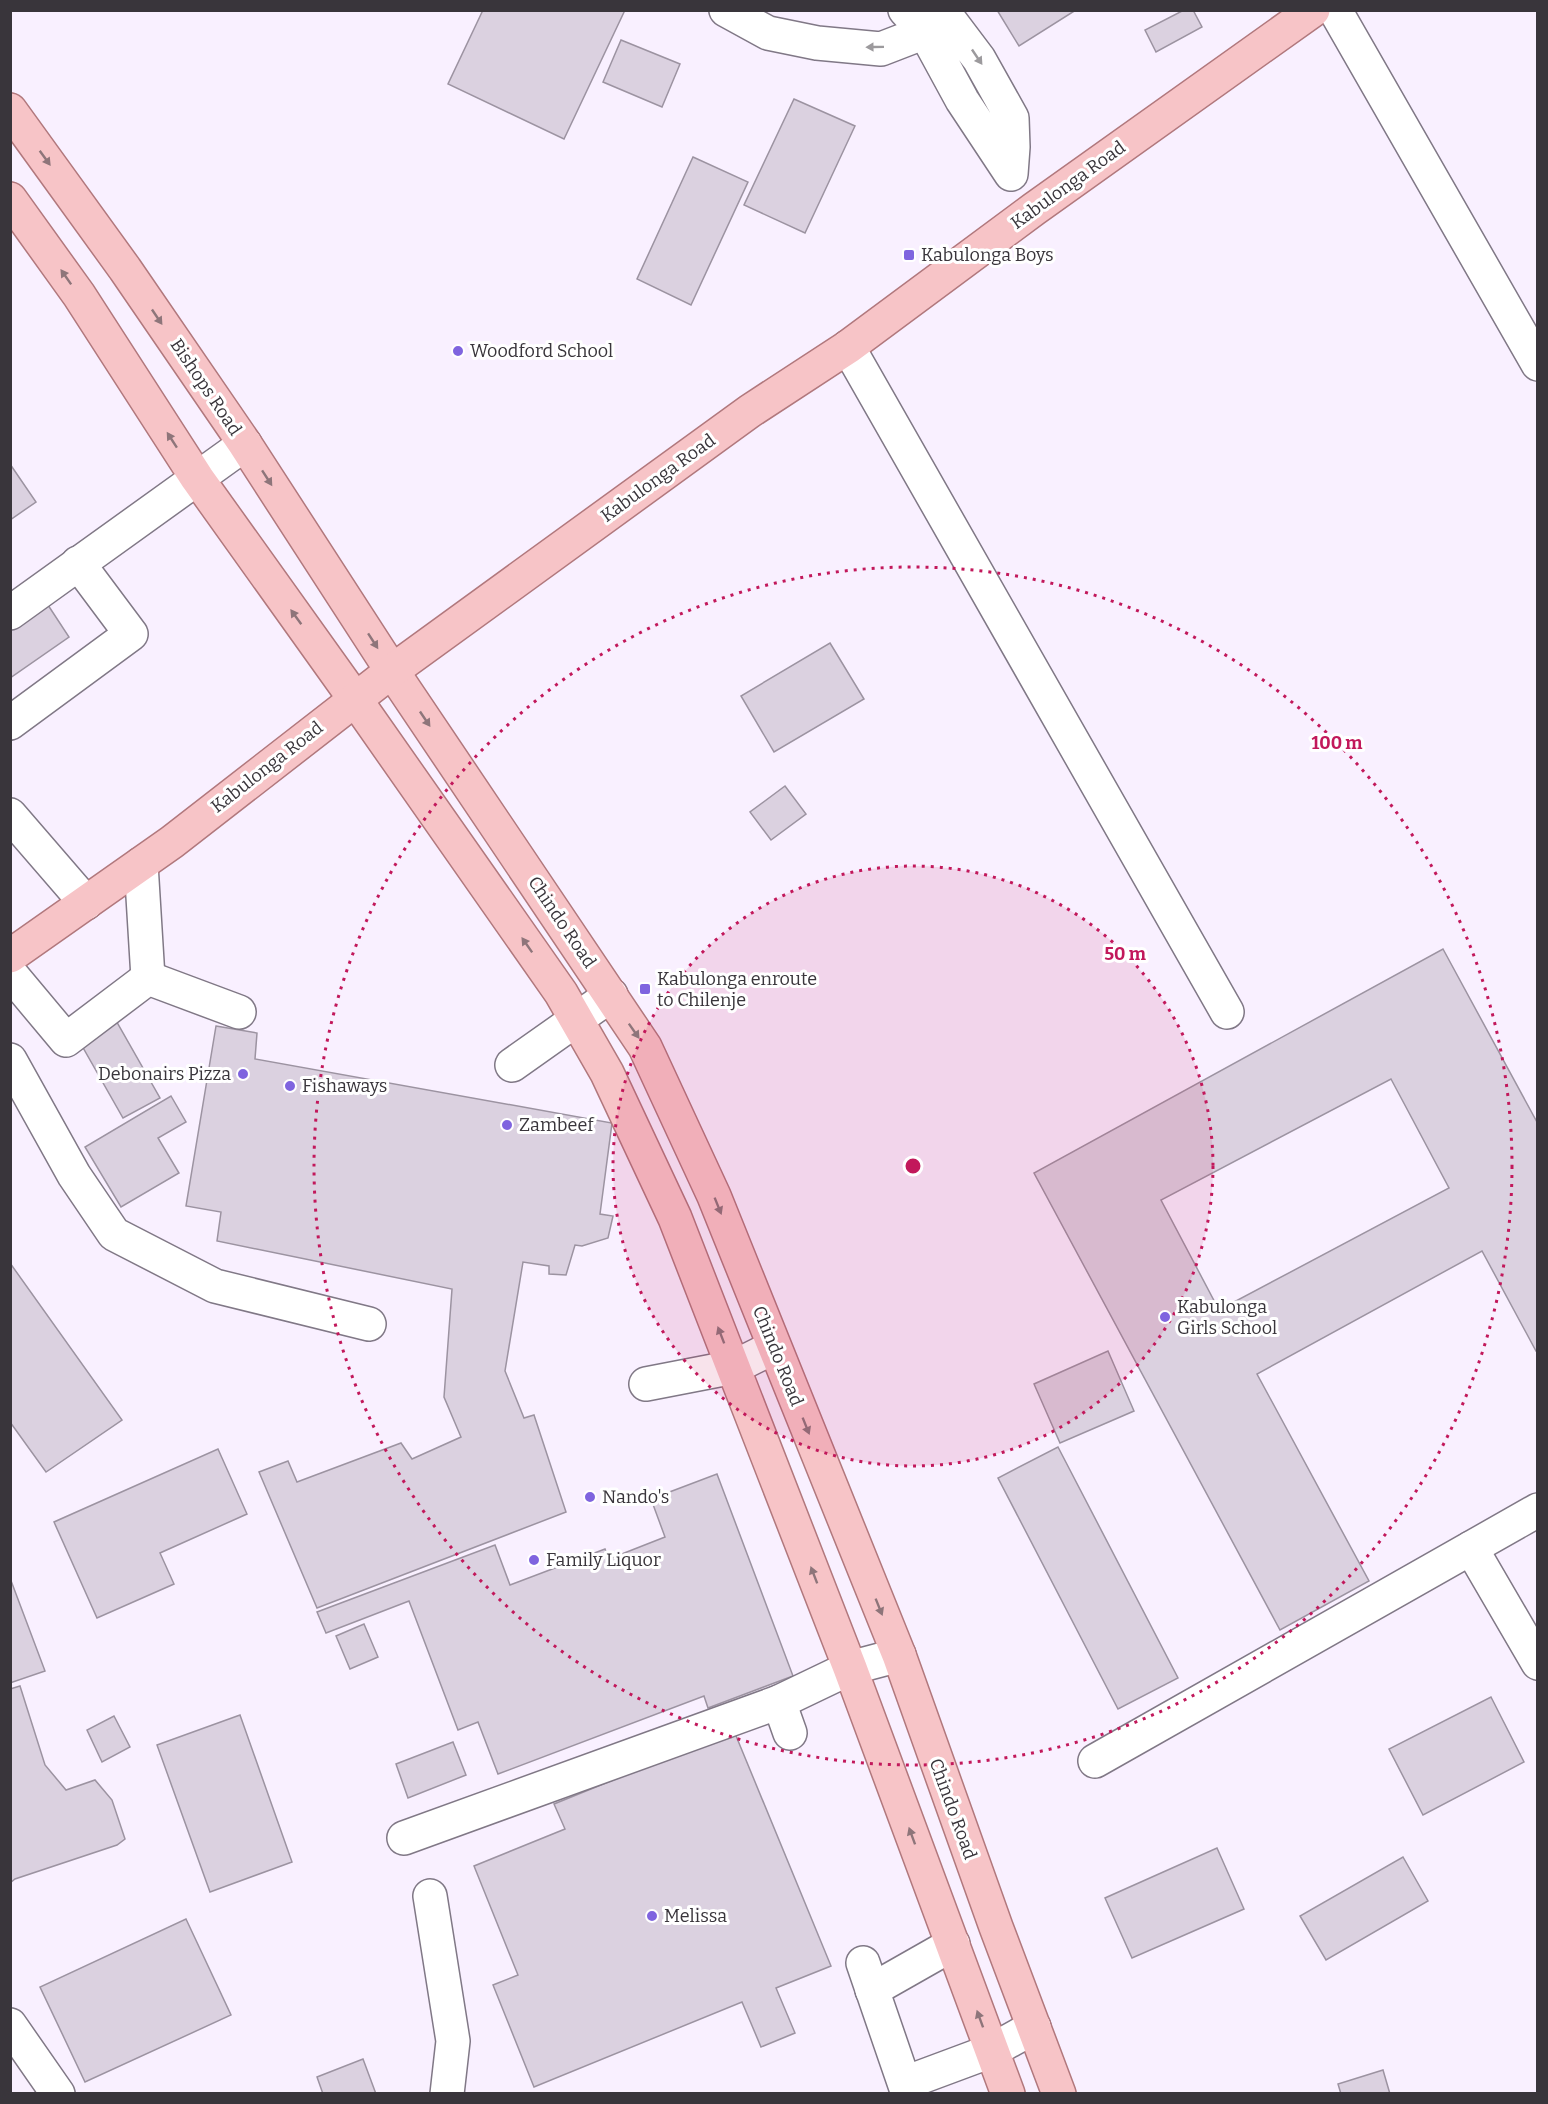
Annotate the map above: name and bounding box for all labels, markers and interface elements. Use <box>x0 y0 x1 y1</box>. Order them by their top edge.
one-way arrow <box>866 43 885 52</box>
one-way arrow <box>971 49 983 65</box>
street label: Kabulonga Road <box>1007 136 1130 234</box>
one-way arrow <box>39 149 51 165</box>
place label: Kabulonga Boys <box>921 244 1054 266</box>
marker: Kabulonga Boys <box>902 248 916 262</box>
one-way arrow <box>61 269 72 285</box>
one-way arrow <box>152 308 163 325</box>
street label: Bishops Road <box>166 334 247 440</box>
place label: Woodford School <box>470 340 613 362</box>
marker: Woodford School <box>451 344 465 358</box>
street label: Kabulonga Road <box>597 429 720 527</box>
one-way arrow <box>167 432 178 448</box>
one-way arrow <box>261 470 272 486</box>
one-way arrow <box>290 610 302 626</box>
one-way arrow <box>368 633 379 650</box>
one-way arrow <box>419 711 430 727</box>
street label: Kabulonga Road <box>207 716 328 818</box>
text: 100 m <box>1311 732 1363 754</box>
street label: Chindo Road <box>523 872 601 972</box>
one-way arrow <box>521 937 533 953</box>
text: 50 m <box>1104 943 1146 965</box>
place label: Kabulonga enroute to Chilenje <box>657 968 817 1011</box>
marker: Kabulonga enroute to Chilenje <box>638 982 652 996</box>
one-way arrow <box>628 1022 640 1038</box>
place label: Debonairs Pizza <box>98 1063 231 1085</box>
marker: Debonairs Pizza <box>236 1067 250 1081</box>
place label: Fishaways <box>302 1075 387 1097</box>
marker: Fishaways <box>283 1079 297 1093</box>
place label: Zambeef <box>519 1114 595 1136</box>
marker: Zambeef <box>500 1118 514 1132</box>
centre of rings <box>903 1156 923 1176</box>
one-way arrow <box>714 1197 723 1215</box>
place label: Kabulonga Girls School <box>1177 1296 1277 1339</box>
street label: Chindo Road <box>748 1303 808 1410</box>
marker: Kabulonga Girls School <box>1158 1310 1172 1324</box>
one-way arrow <box>716 1325 726 1343</box>
one-way arrow <box>802 1417 811 1435</box>
place label: Nando's <box>602 1486 669 1508</box>
marker: Nando's <box>583 1490 597 1504</box>
place label: Family Liquor <box>546 1549 661 1571</box>
marker: Family Liquor <box>527 1553 541 1567</box>
one-way arrow <box>809 1566 819 1584</box>
one-way arrow <box>875 1598 884 1616</box>
street label: Chindo Road <box>925 1755 982 1863</box>
one-way arrow <box>907 1827 917 1845</box>
place label: Melissa <box>664 1905 727 1927</box>
marker: Melissa <box>645 1909 659 1923</box>
one-way arrow <box>974 2010 984 2028</box>

